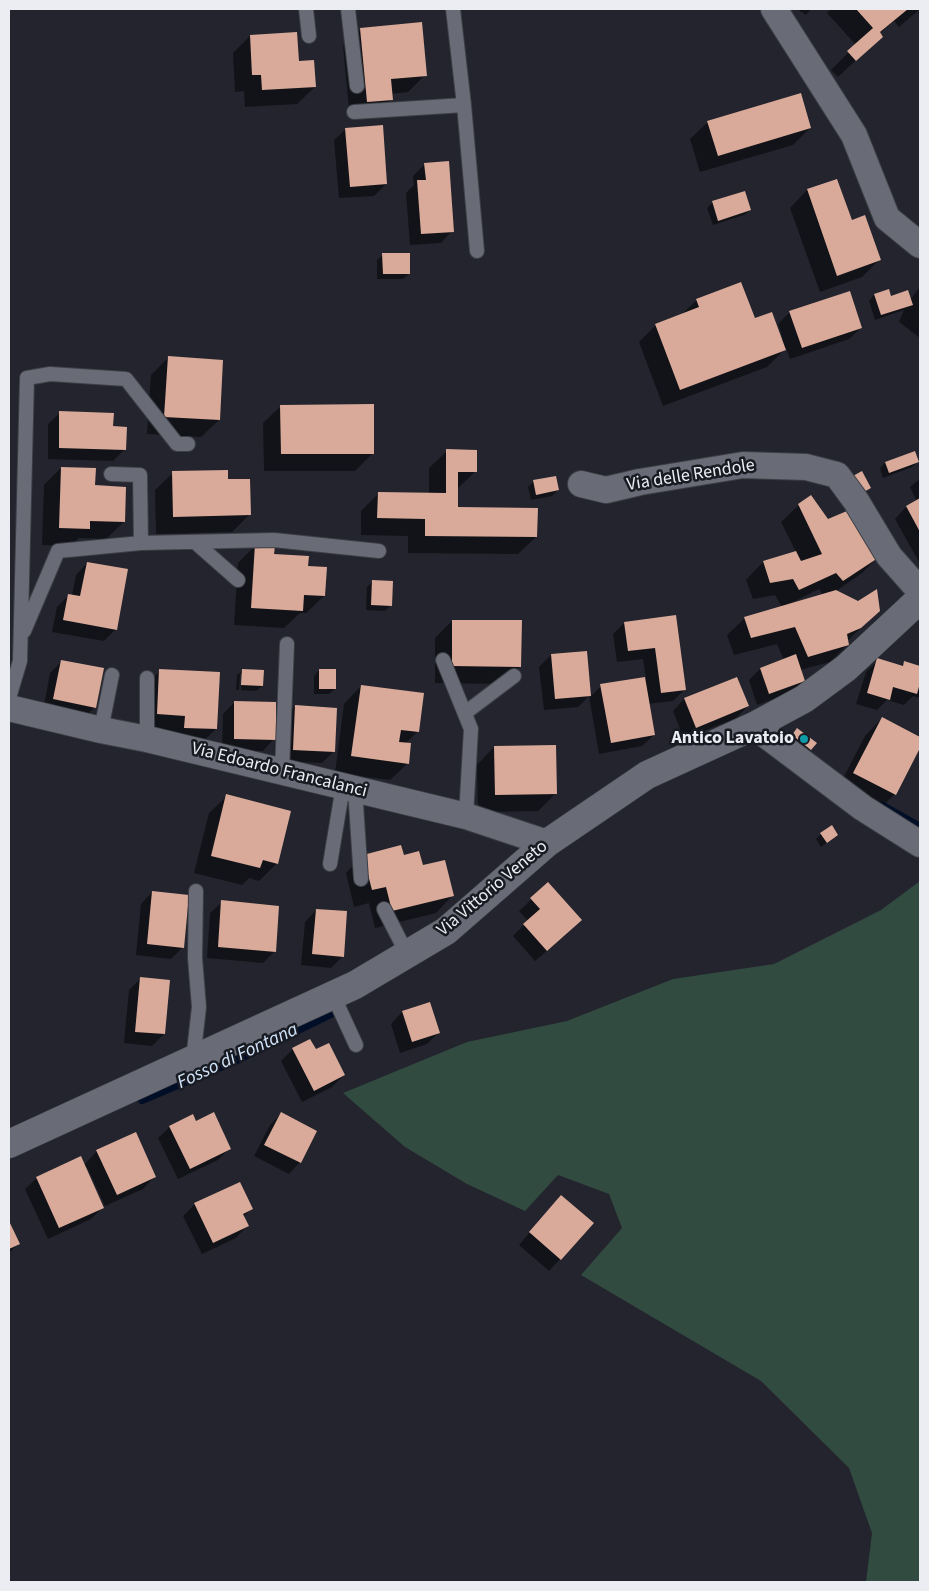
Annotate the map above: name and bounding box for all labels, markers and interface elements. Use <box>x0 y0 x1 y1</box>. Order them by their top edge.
street label: Via delle Rendole <box>626 455 756 497</box>
place label: Antico Lavatoio <box>671 728 794 750</box>
marker: Antico Lavatoio <box>798 733 810 745</box>
street label: Via Edoardo Francalanci <box>189 739 369 803</box>
street label: Via Vittorio Veneto <box>433 837 553 941</box>
water label: Fosso di Fontana <box>174 1019 302 1095</box>

